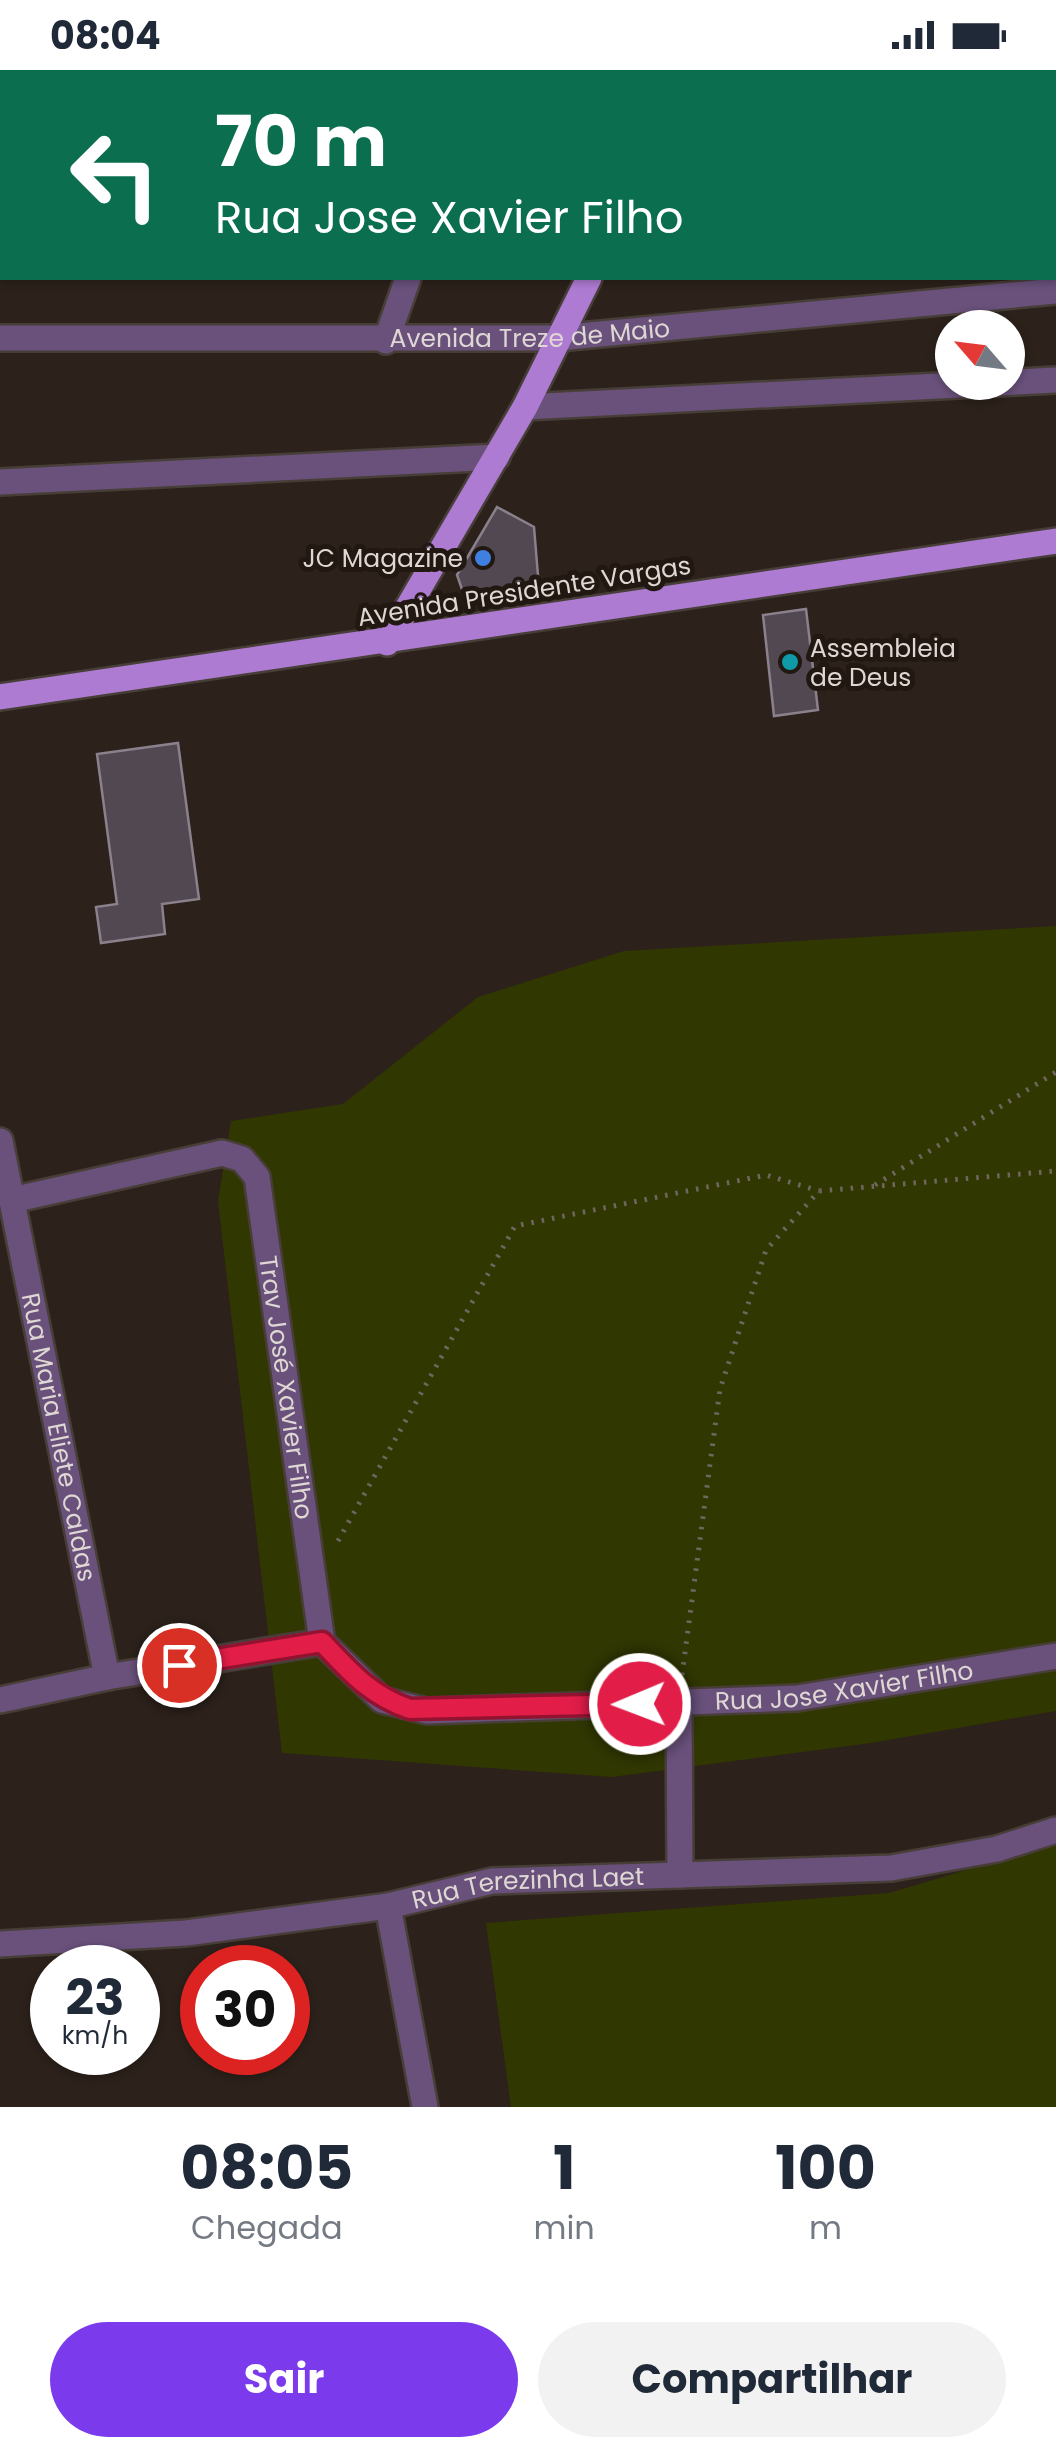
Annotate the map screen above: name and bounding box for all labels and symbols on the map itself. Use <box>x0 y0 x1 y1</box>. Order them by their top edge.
north arrow <box>935 310 1025 400</box>
street label: Avenida Treze de Maio <box>390 311 672 356</box>
place label: JC Magazine <box>303 541 463 576</box>
marker: JC Magazine <box>472 547 494 569</box>
street label: Avenida Presidente Vargas <box>355 548 693 635</box>
place label: Assembleia de Deus <box>810 631 956 695</box>
marker: Assembleia de Deus <box>779 651 801 673</box>
street label: Trav José Xavier Filho <box>250 1253 322 1522</box>
street label: Rua Maria Eliete Caldas <box>13 1290 105 1585</box>
pin <box>137 1623 222 1708</box>
position arrow <box>588 1652 692 1756</box>
street label: Rua Jose Xavier Filho <box>714 1653 976 1719</box>
street label: Rua Terezinha Laet <box>408 1859 645 1918</box>
speed limit sign: 30 <box>180 1945 310 2075</box>

